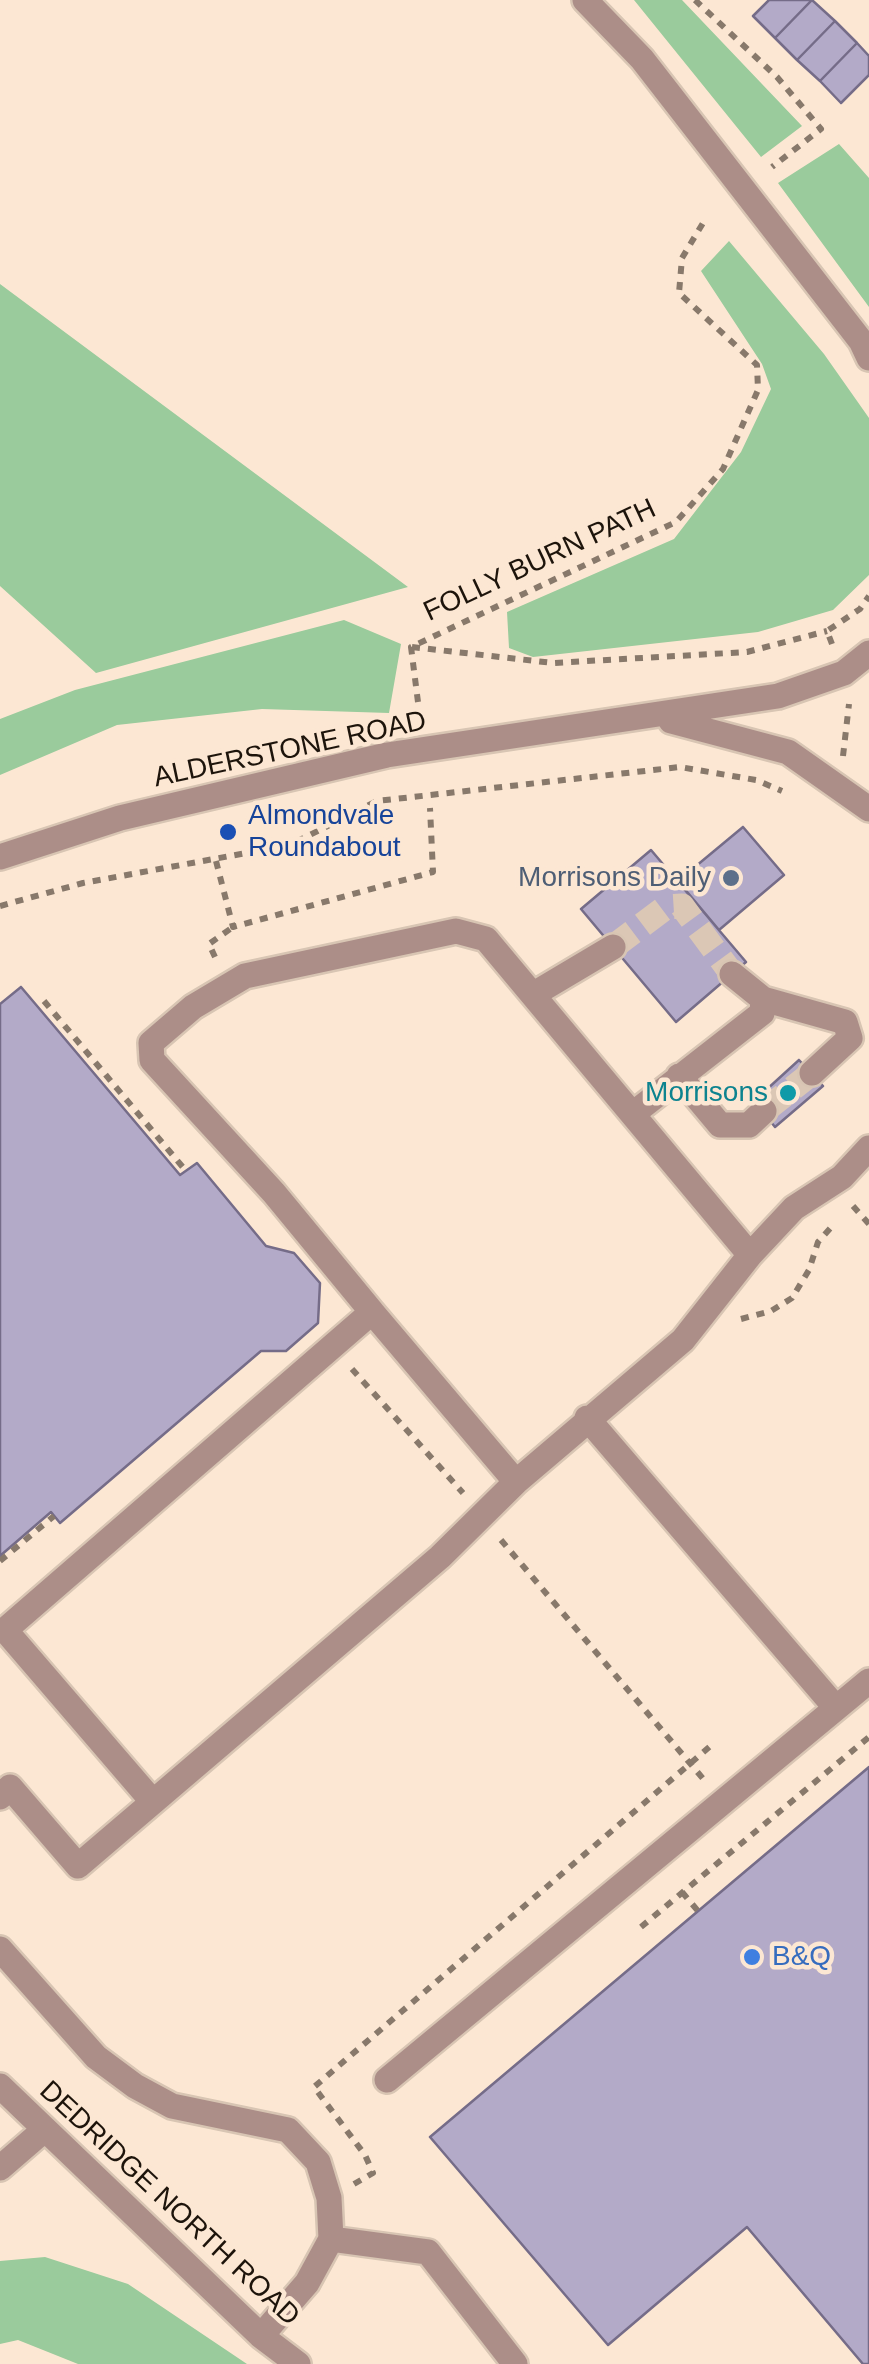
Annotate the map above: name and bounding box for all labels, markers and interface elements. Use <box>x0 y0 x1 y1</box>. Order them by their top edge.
street label: FOLLY BURN PATH <box>419 493 661 629</box>
street label: ALDERSTONE ROAD <box>151 705 429 795</box>
place label: Almondvale Roundabout <box>248 799 401 865</box>
marker: Almondvale Roundabout <box>217 821 239 843</box>
place label: Morrisons Daily <box>518 861 711 895</box>
marker: Morrisons Daily <box>720 867 742 889</box>
place label: Morrisons <box>645 1076 768 1110</box>
marker: Morrisons <box>777 1082 799 1104</box>
place label: B&Q <box>772 1940 831 1974</box>
marker: B&Q <box>741 1946 763 1968</box>
street label: DEDRIDGE NORTH ROAD <box>32 2075 306 2333</box>

